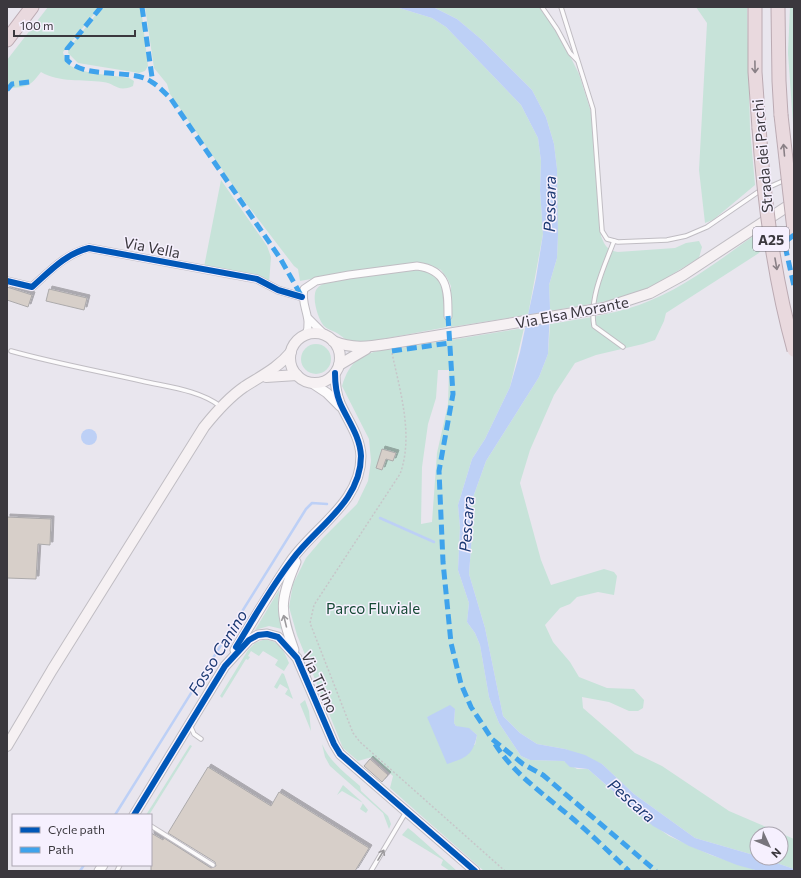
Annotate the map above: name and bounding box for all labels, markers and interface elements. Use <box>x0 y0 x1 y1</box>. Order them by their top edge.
scale bar <box>14 12 135 38</box>
text: 100 m <box>20 18 54 32</box>
one-way arrow <box>751 60 759 73</box>
street label: Strada dei Parchi <box>748 98 776 214</box>
one-way arrow <box>781 144 788 157</box>
water label: Pescara <box>539 176 559 232</box>
road number: A25 <box>753 227 789 251</box>
street label: Via Vella <box>122 233 182 261</box>
one-way arrow <box>772 257 780 270</box>
street label: Via Elsa Morante <box>514 292 630 332</box>
water label: Pescara <box>455 495 477 553</box>
park label: Parco Fluviale <box>326 599 420 617</box>
water label: Fosso Canino <box>183 606 251 698</box>
one-way arrow <box>280 615 288 628</box>
street label: Via Tirino <box>298 648 342 716</box>
water label: Pescara <box>604 774 660 826</box>
legend <box>12 814 152 866</box>
text: Cycle path <box>48 822 105 836</box>
north arrow <box>749 826 789 866</box>
text: Path <box>48 842 74 856</box>
text: N <box>769 846 784 861</box>
one-way arrow <box>378 849 386 861</box>

